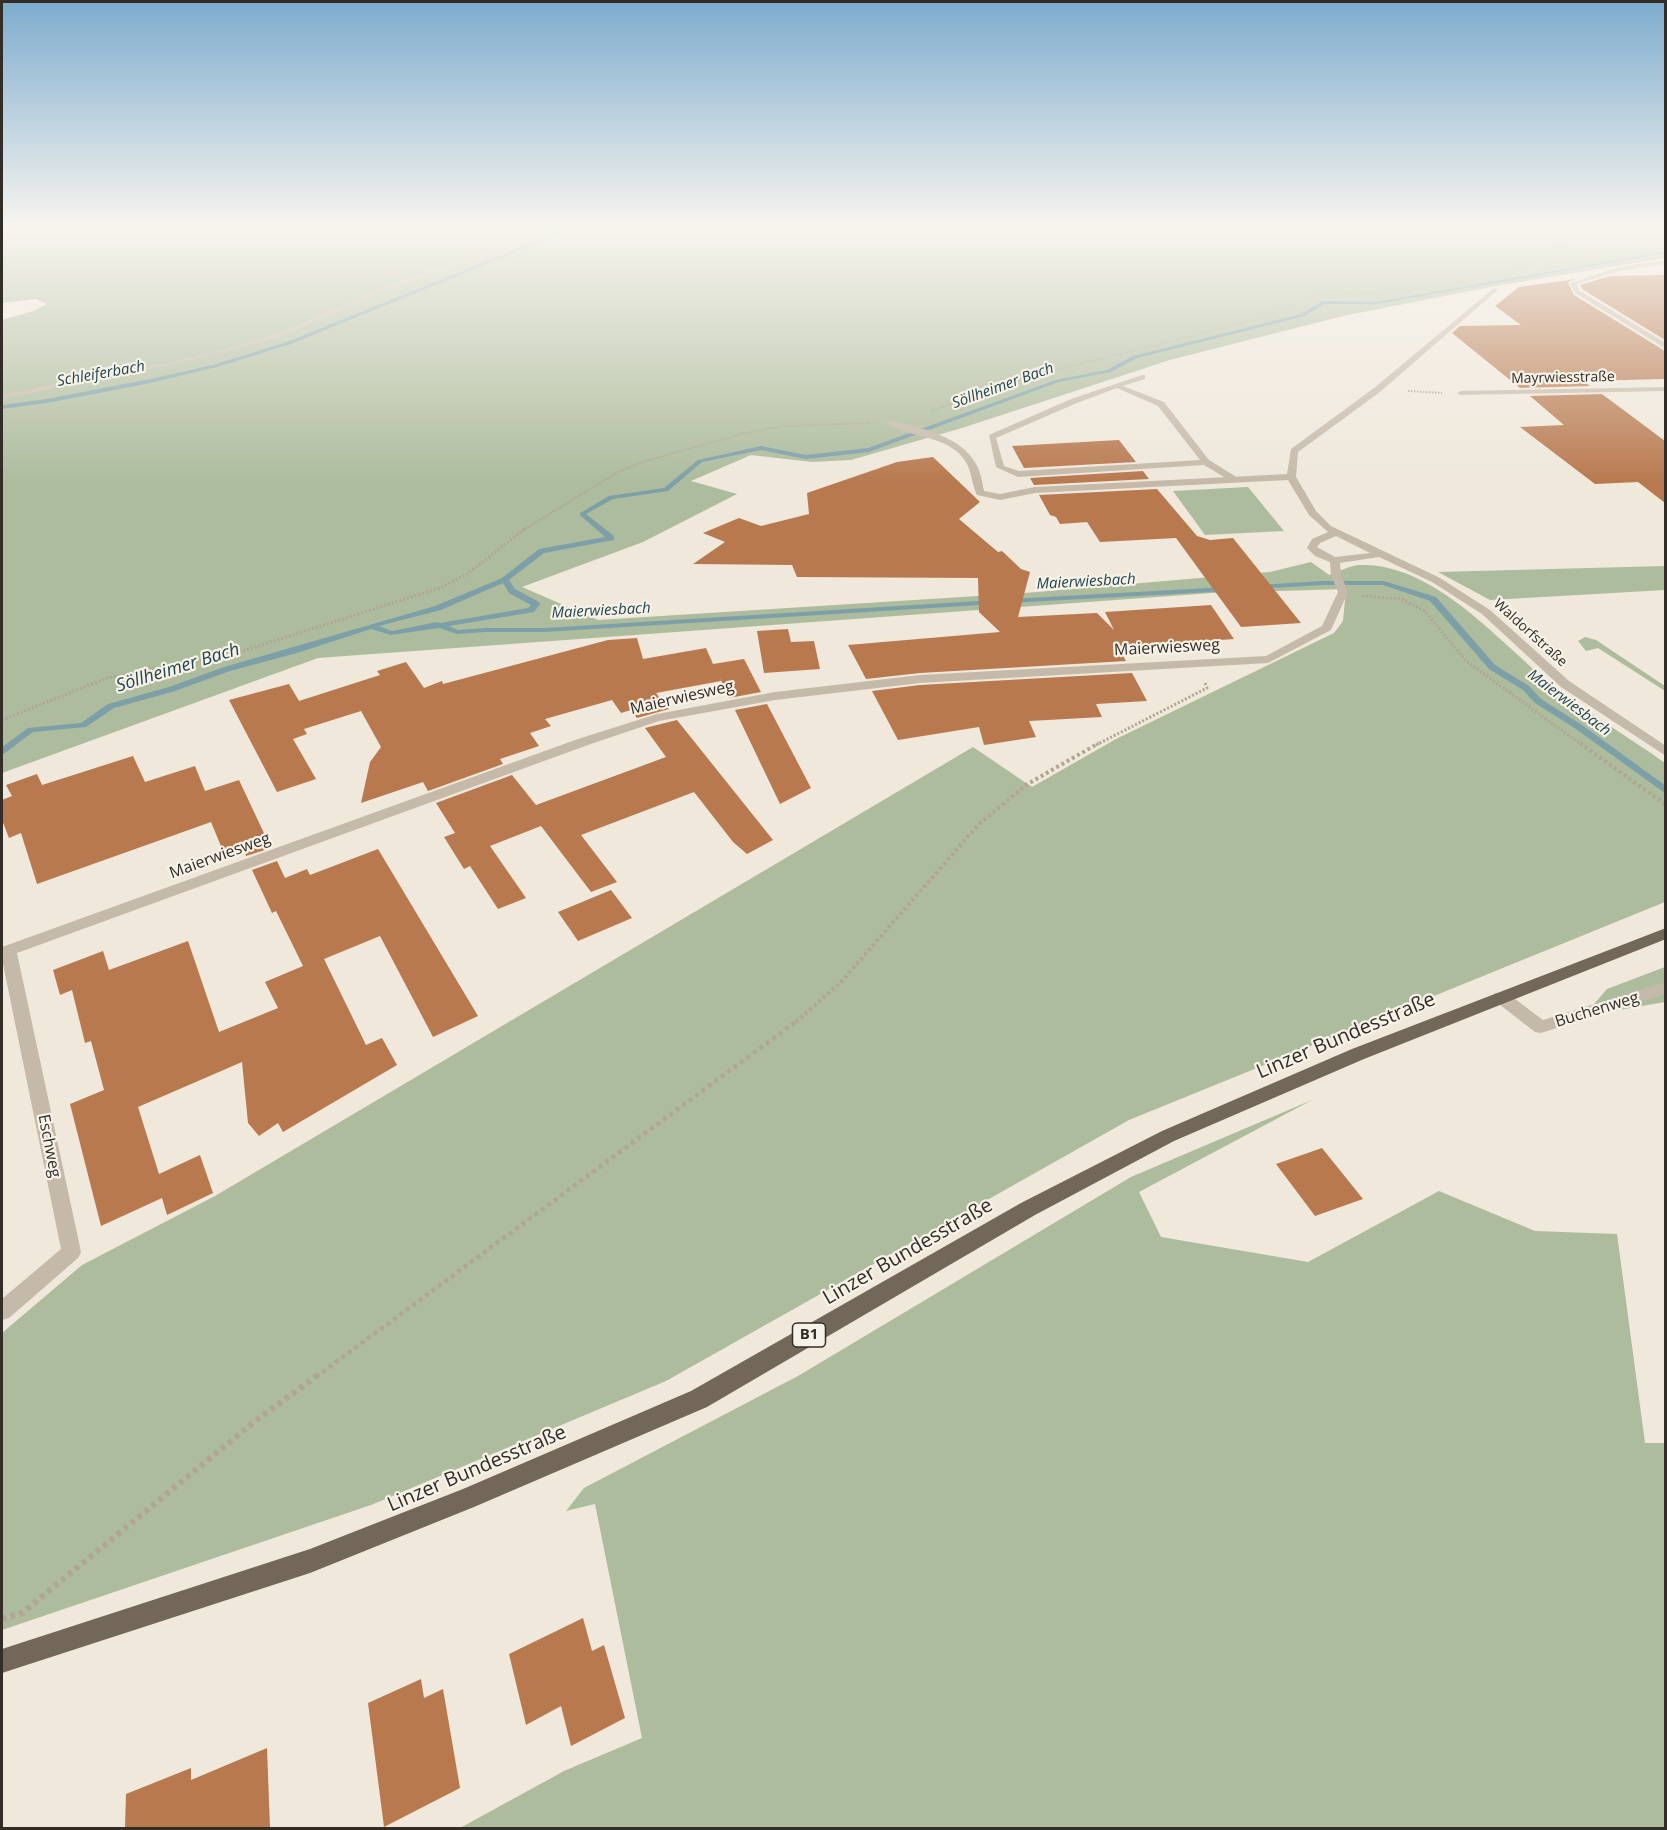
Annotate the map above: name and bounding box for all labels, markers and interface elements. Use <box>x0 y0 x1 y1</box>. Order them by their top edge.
water label: Schleiferbach <box>56 357 146 391</box>
water label: Söllheimer Bach <box>950 359 1056 413</box>
street label: Mayrwiesstraße <box>1511 369 1615 387</box>
water label: Maierwiesbach <box>1036 570 1136 594</box>
street label: Waldorfstraße <box>1490 596 1570 670</box>
water label: Maierwiesbach <box>551 599 651 623</box>
street label: Maierwiesweg <box>1114 636 1220 660</box>
water label: Söllheimer Bach <box>114 639 242 697</box>
water label: Maierwiesbach <box>1524 666 1614 740</box>
street label: Maierwiesweg <box>628 677 736 719</box>
street label: Maierwiesweg <box>167 829 273 883</box>
street label: Linzer Bundesstraße <box>1253 987 1439 1085</box>
street label: Buchenweg <box>1553 988 1641 1032</box>
street label: Eschweg <box>33 1113 65 1179</box>
street label: Linzer Bundesstraße <box>819 1194 997 1310</box>
road number: B1 <box>792 1323 826 1347</box>
street label: Linzer Bundesstraße <box>384 1420 570 1518</box>

